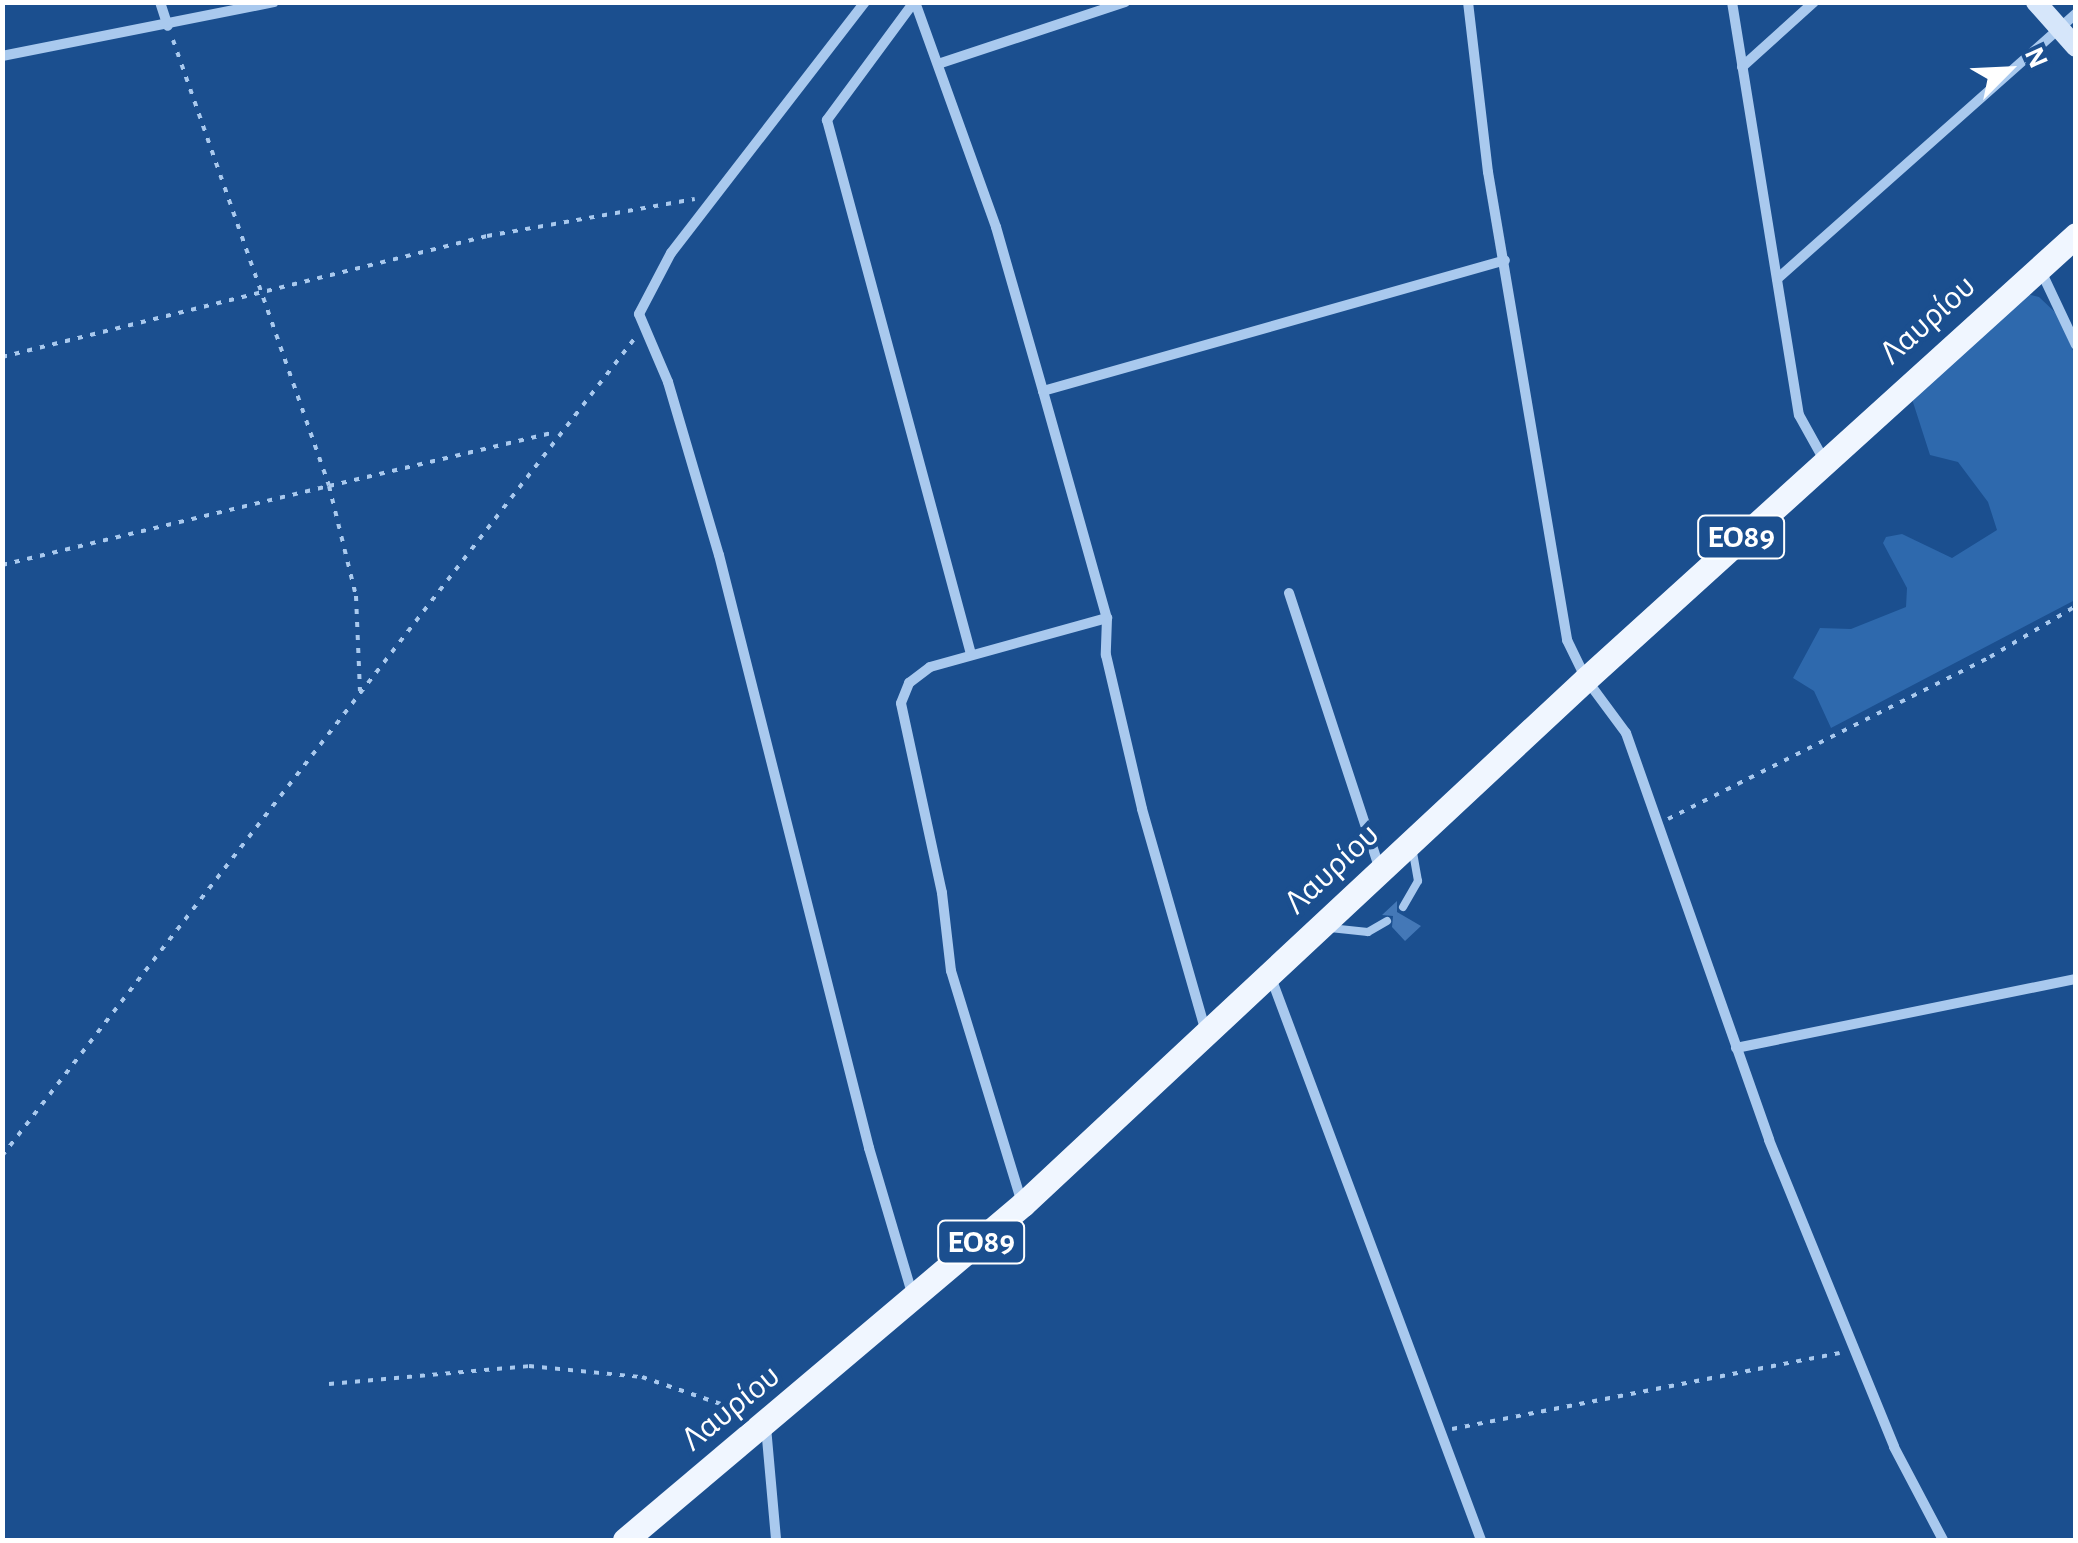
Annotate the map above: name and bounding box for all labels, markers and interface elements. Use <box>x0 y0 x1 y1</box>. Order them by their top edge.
north arrow <box>1958 20 2058 120</box>
text: N <box>2019 43 2052 72</box>
street label: Λαυρίου <box>1871 266 1985 374</box>
road number: ΕΟ89 <box>1696 510 1786 564</box>
street label: Λαυρίου <box>1276 814 1388 924</box>
road number: ΕΟ89 <box>936 1215 1026 1269</box>
street label: Λαυρίου <box>673 1355 789 1461</box>

